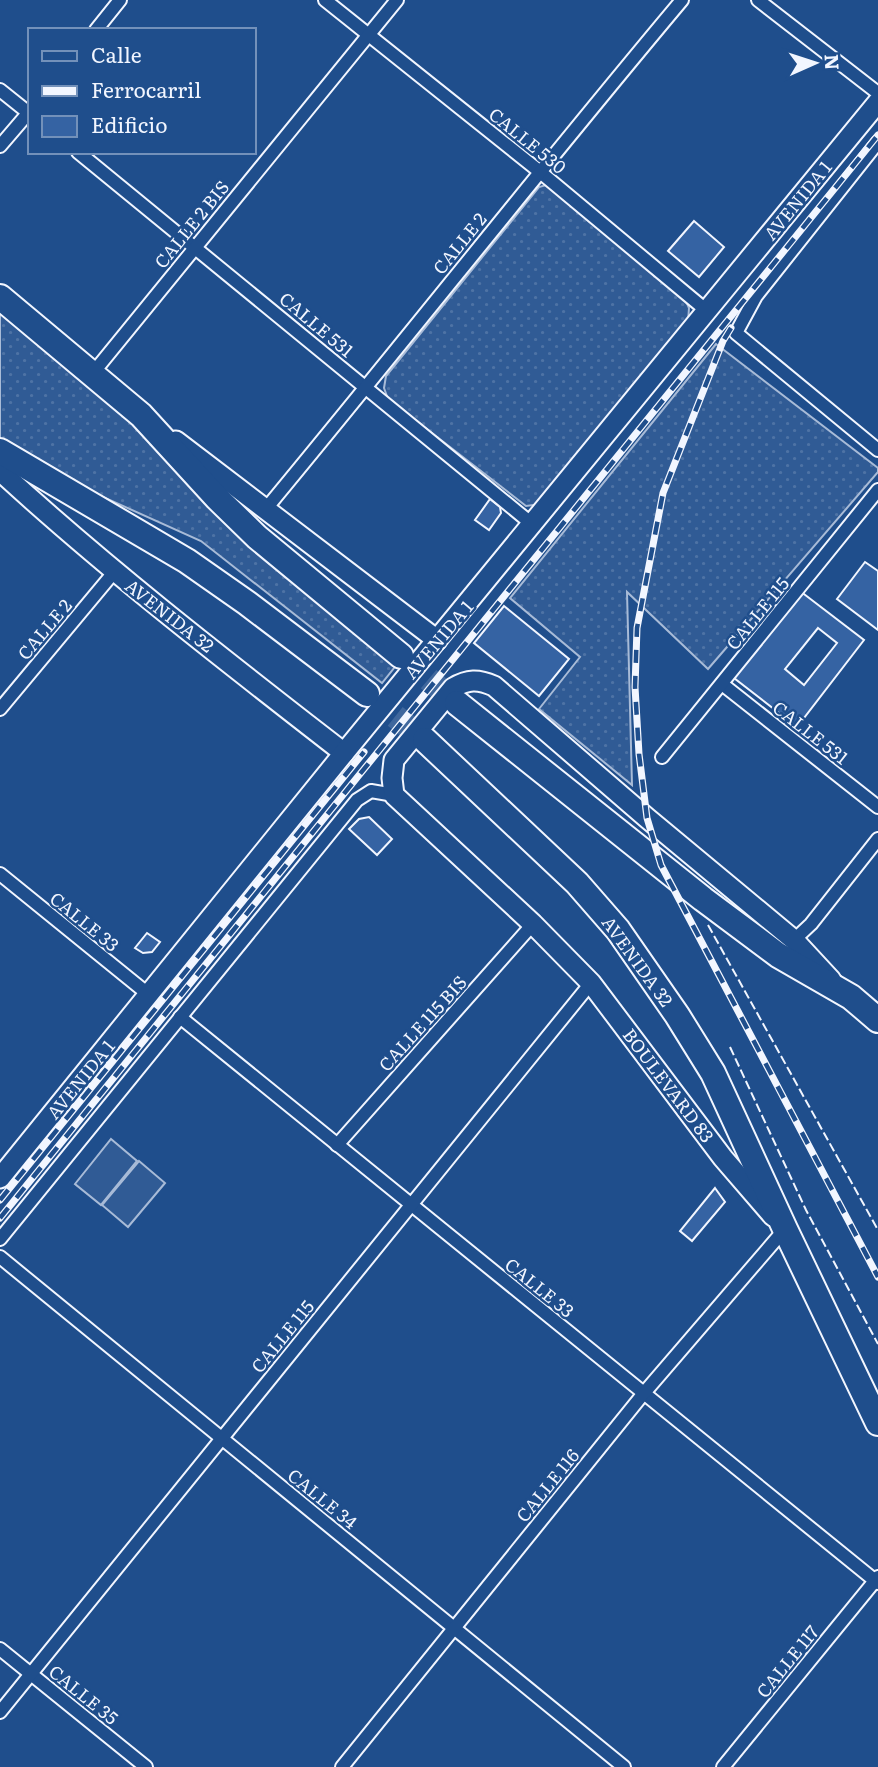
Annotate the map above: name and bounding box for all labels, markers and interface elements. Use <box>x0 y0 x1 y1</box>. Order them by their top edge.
legend <box>28 28 256 154</box>
north arrow <box>780 28 850 98</box>
text: Calle <box>91 38 142 69</box>
text: N <box>819 53 847 71</box>
text: Ferrocarril <box>91 73 201 104</box>
street label: CALLE 530 <box>483 100 573 180</box>
text: Edificio <box>91 108 167 139</box>
street label: AVENIDA 1 <box>756 154 838 246</box>
street label: CALLE 2 BIS <box>147 174 235 274</box>
street label: CALLE 2 <box>426 206 492 280</box>
street label: CALLE 531 <box>274 285 360 363</box>
street label: CALLE 115 <box>719 571 795 655</box>
street label: AVENIDA 32 <box>120 572 220 658</box>
street label: CALLE 2 <box>10 593 78 665</box>
street label: AVENIDA 1 <box>397 594 479 684</box>
street label: CALLE 531 <box>767 694 855 770</box>
street label: CALLE 33 <box>44 885 126 957</box>
street label: AVENIDA 32 <box>596 910 680 1012</box>
street label: CALLE 115 BIS <box>372 969 472 1077</box>
street label: BOULEVARD 83 <box>617 1022 721 1148</box>
street label: AVENIDA 1 <box>39 1033 121 1125</box>
street label: CALLE 33 <box>499 1251 581 1323</box>
street label: CALLE 115 <box>244 1294 320 1378</box>
street label: CALLE 116 <box>509 1442 585 1528</box>
street label: CALLE 34 <box>282 1461 364 1535</box>
street label: CALLE 117 <box>749 1619 825 1703</box>
street label: CALLE 35 <box>44 1658 124 1730</box>

